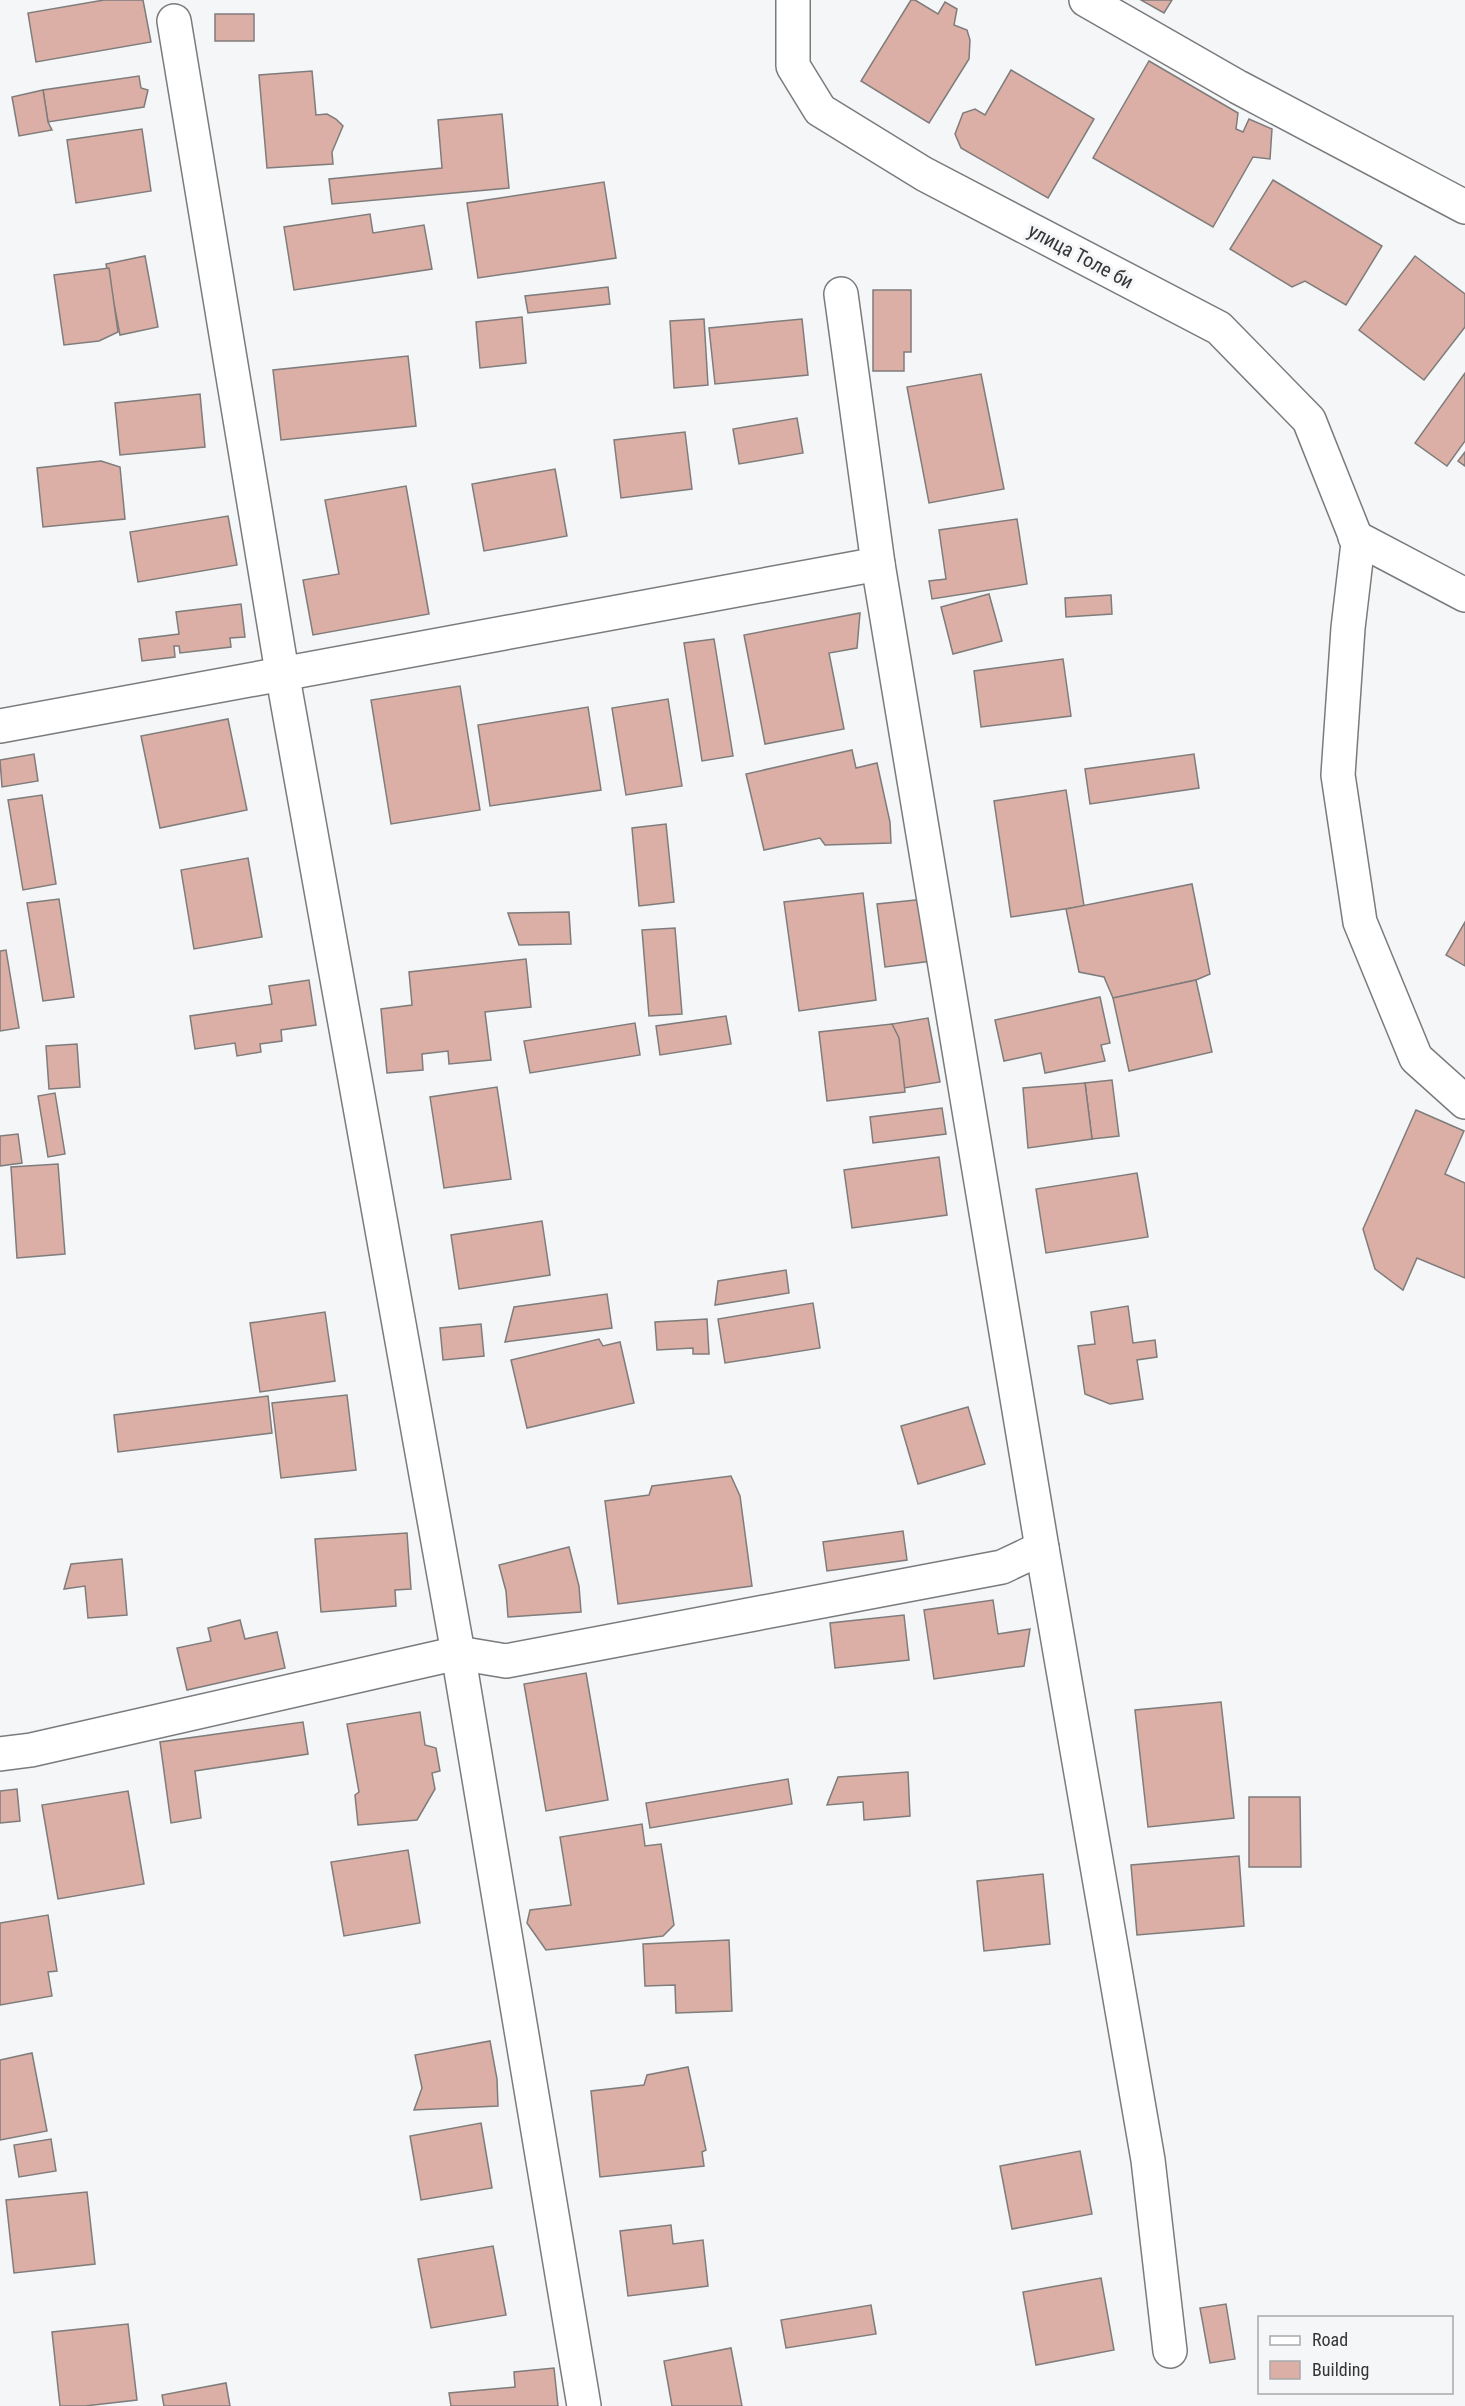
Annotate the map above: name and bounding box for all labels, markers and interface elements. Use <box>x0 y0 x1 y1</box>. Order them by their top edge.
street label: улица Толе би <box>1024 218 1138 294</box>
legend <box>1258 2316 1453 2394</box>
text: Road <box>1312 2329 1348 2350</box>
text: Building <box>1312 2359 1369 2380</box>

